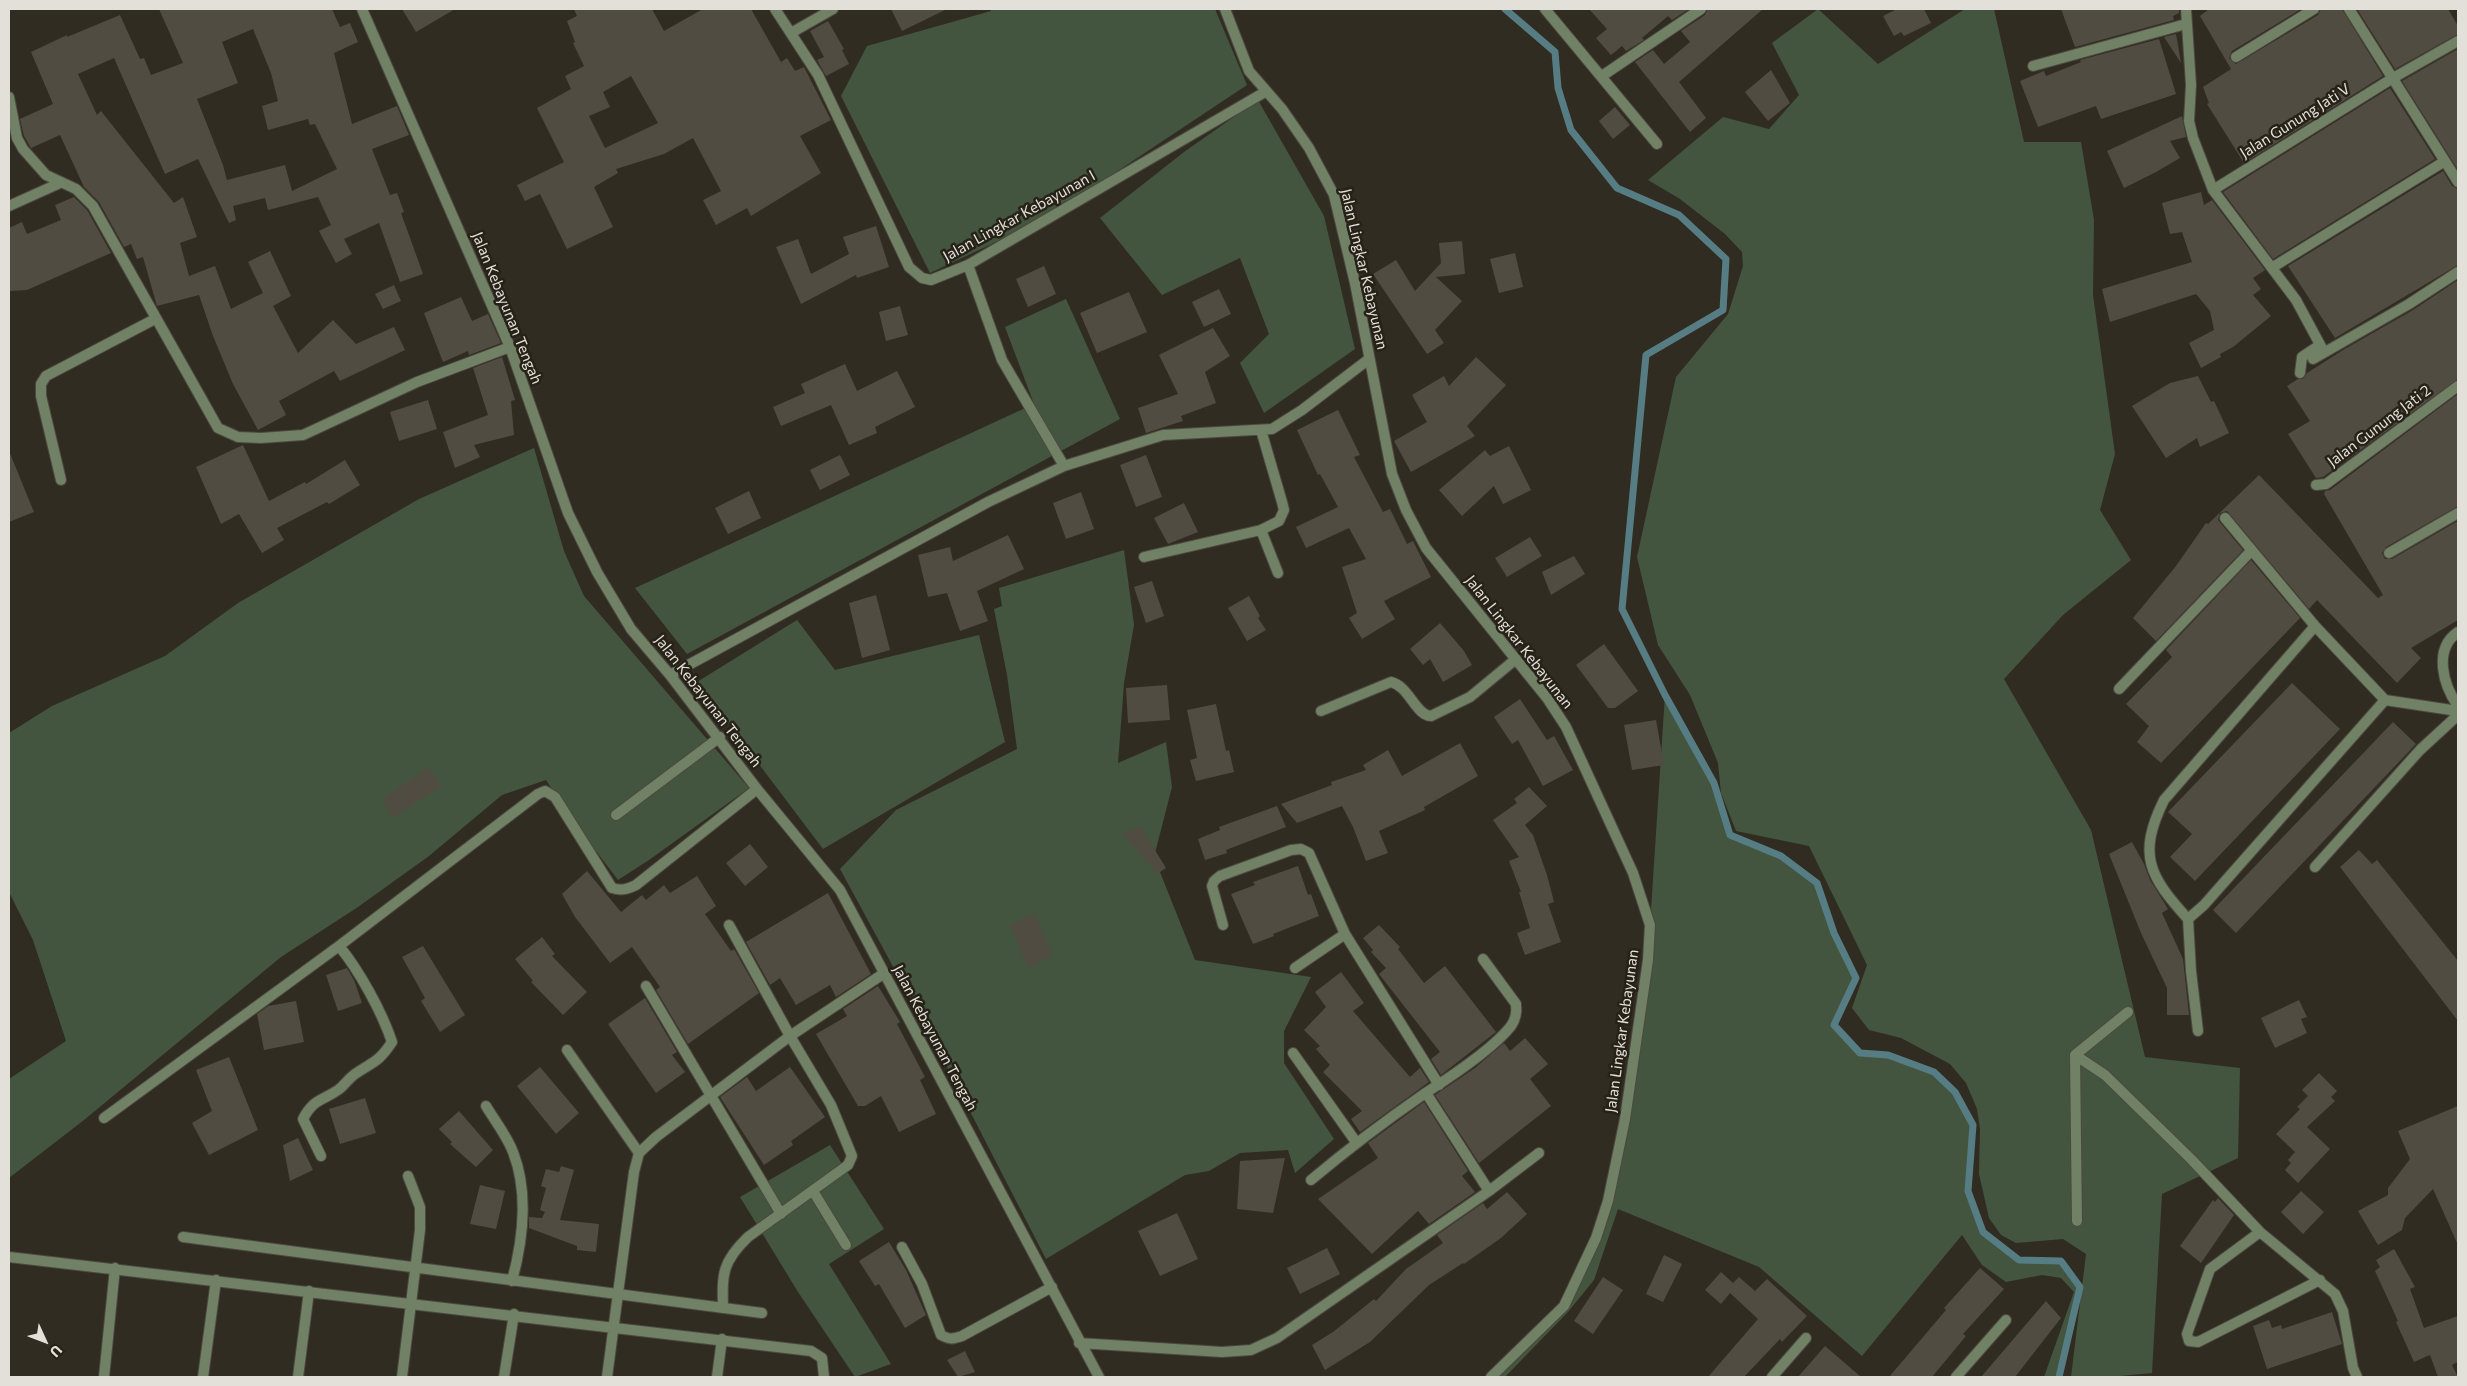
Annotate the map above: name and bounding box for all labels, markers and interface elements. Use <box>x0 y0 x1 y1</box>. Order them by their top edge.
street label: Jalan Gunung Jati V <box>2237 80 2353 162</box>
street label: Jalan Lingkar Kebayunan I <box>940 167 1098 265</box>
street label: Jalan Lingkar Kebayunan <box>1337 187 1391 351</box>
street label: Jalan Kebayunan Tengah <box>468 229 546 387</box>
street label: Jalan Gunung Jati 2 <box>2324 381 2434 471</box>
street label: Jalan Lingkar Kebayunan <box>1461 572 1577 712</box>
street label: Jalan Kebayunan Tengah <box>651 631 765 771</box>
street label: Jalan Lingkar Kebayunan <box>1602 948 1642 1114</box>
street label: Jalan Kebayunan Tengah <box>889 962 981 1114</box>
north arrow <box>20 1316 70 1366</box>
text: U <box>47 1342 66 1361</box>

